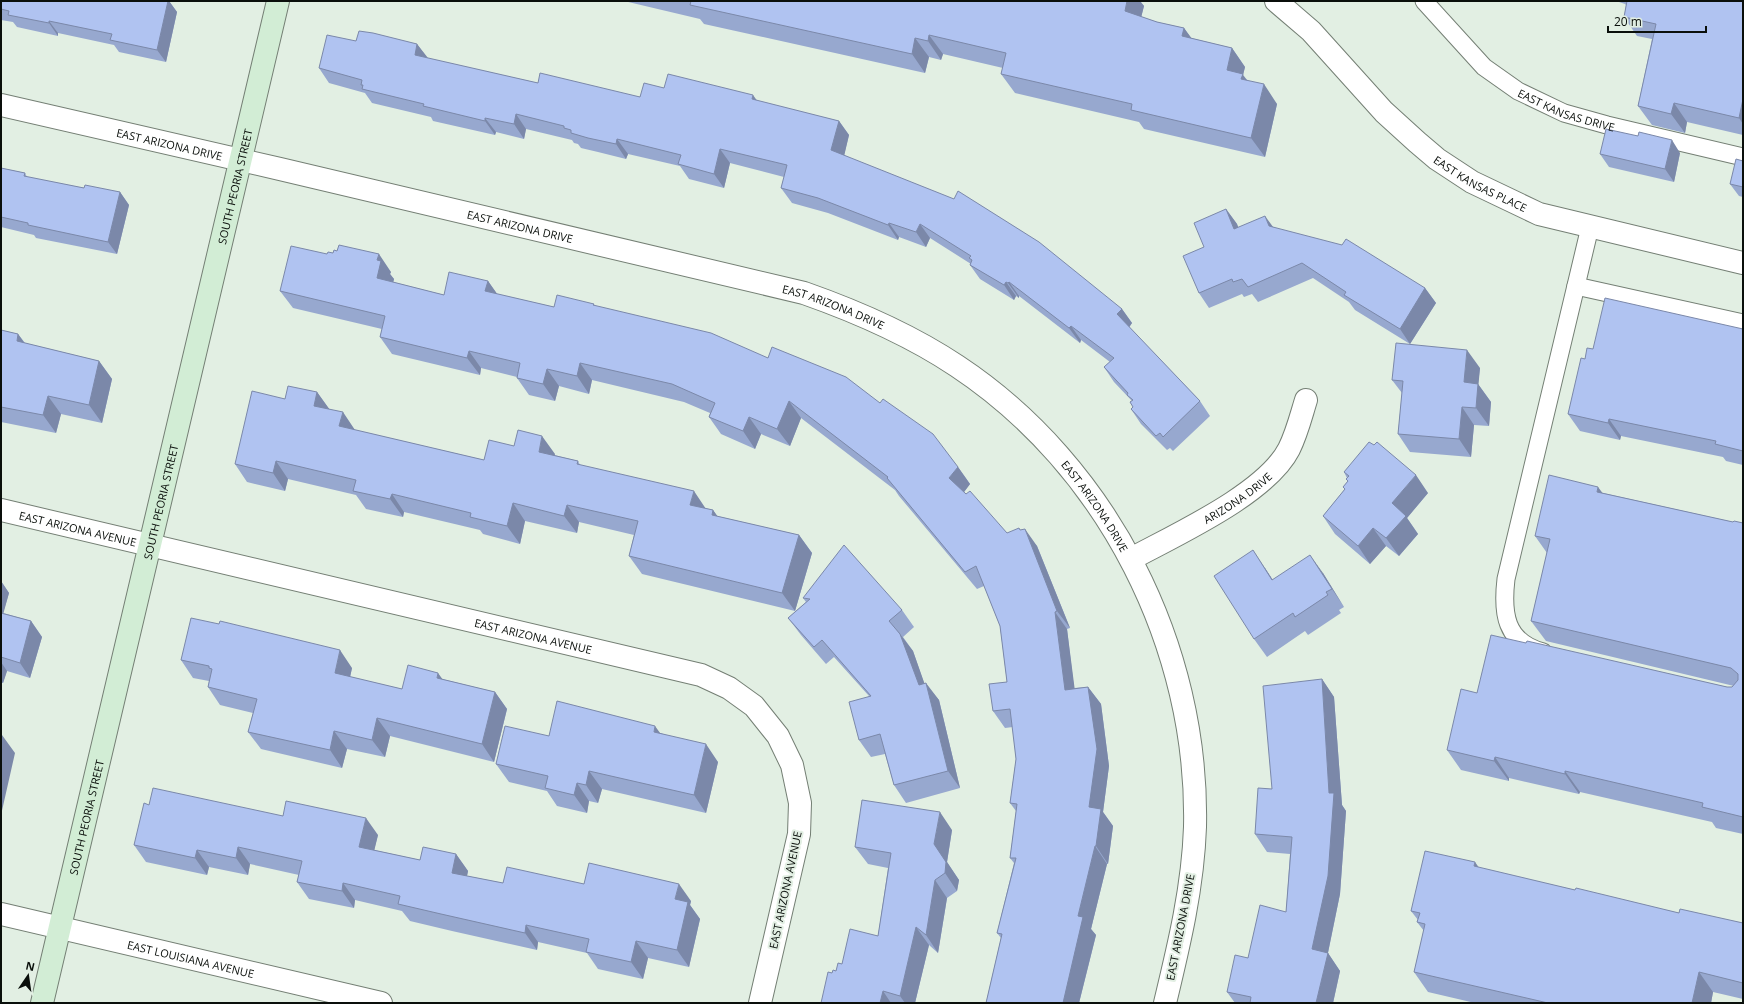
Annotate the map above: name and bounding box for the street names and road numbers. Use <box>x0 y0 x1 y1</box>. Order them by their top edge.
street label: EAST KANSAS DRIVE <box>1516 85 1616 134</box>
street label: EAST ARIZONA DRIVE <box>115 124 224 163</box>
street label: SOUTH PEORIA STREET <box>214 127 255 245</box>
street label: EAST KANSAS PLACE <box>1431 152 1530 215</box>
street label: EAST ARIZONA DRIVE <box>466 206 575 246</box>
street label: EAST ARIZONA DRIVE <box>781 281 887 332</box>
street label: SOUTH PEORIA STREET <box>139 443 181 561</box>
street label: EAST ARIZONA DRIVE <box>1058 457 1132 554</box>
street label: ARIZONA DRIVE <box>1200 468 1275 527</box>
street label: EAST ARIZONA AVENUE <box>18 507 138 549</box>
street label: EAST ARIZONA AVENUE <box>473 614 594 657</box>
street label: SOUTH PEORIA STREET <box>65 758 107 876</box>
street label: EAST ARIZONA AVENUE <box>765 830 805 950</box>
street label: EAST ARIZONA DRIVE <box>1162 872 1198 982</box>
street label: EAST LOUISIANA AVENUE <box>126 936 256 981</box>

